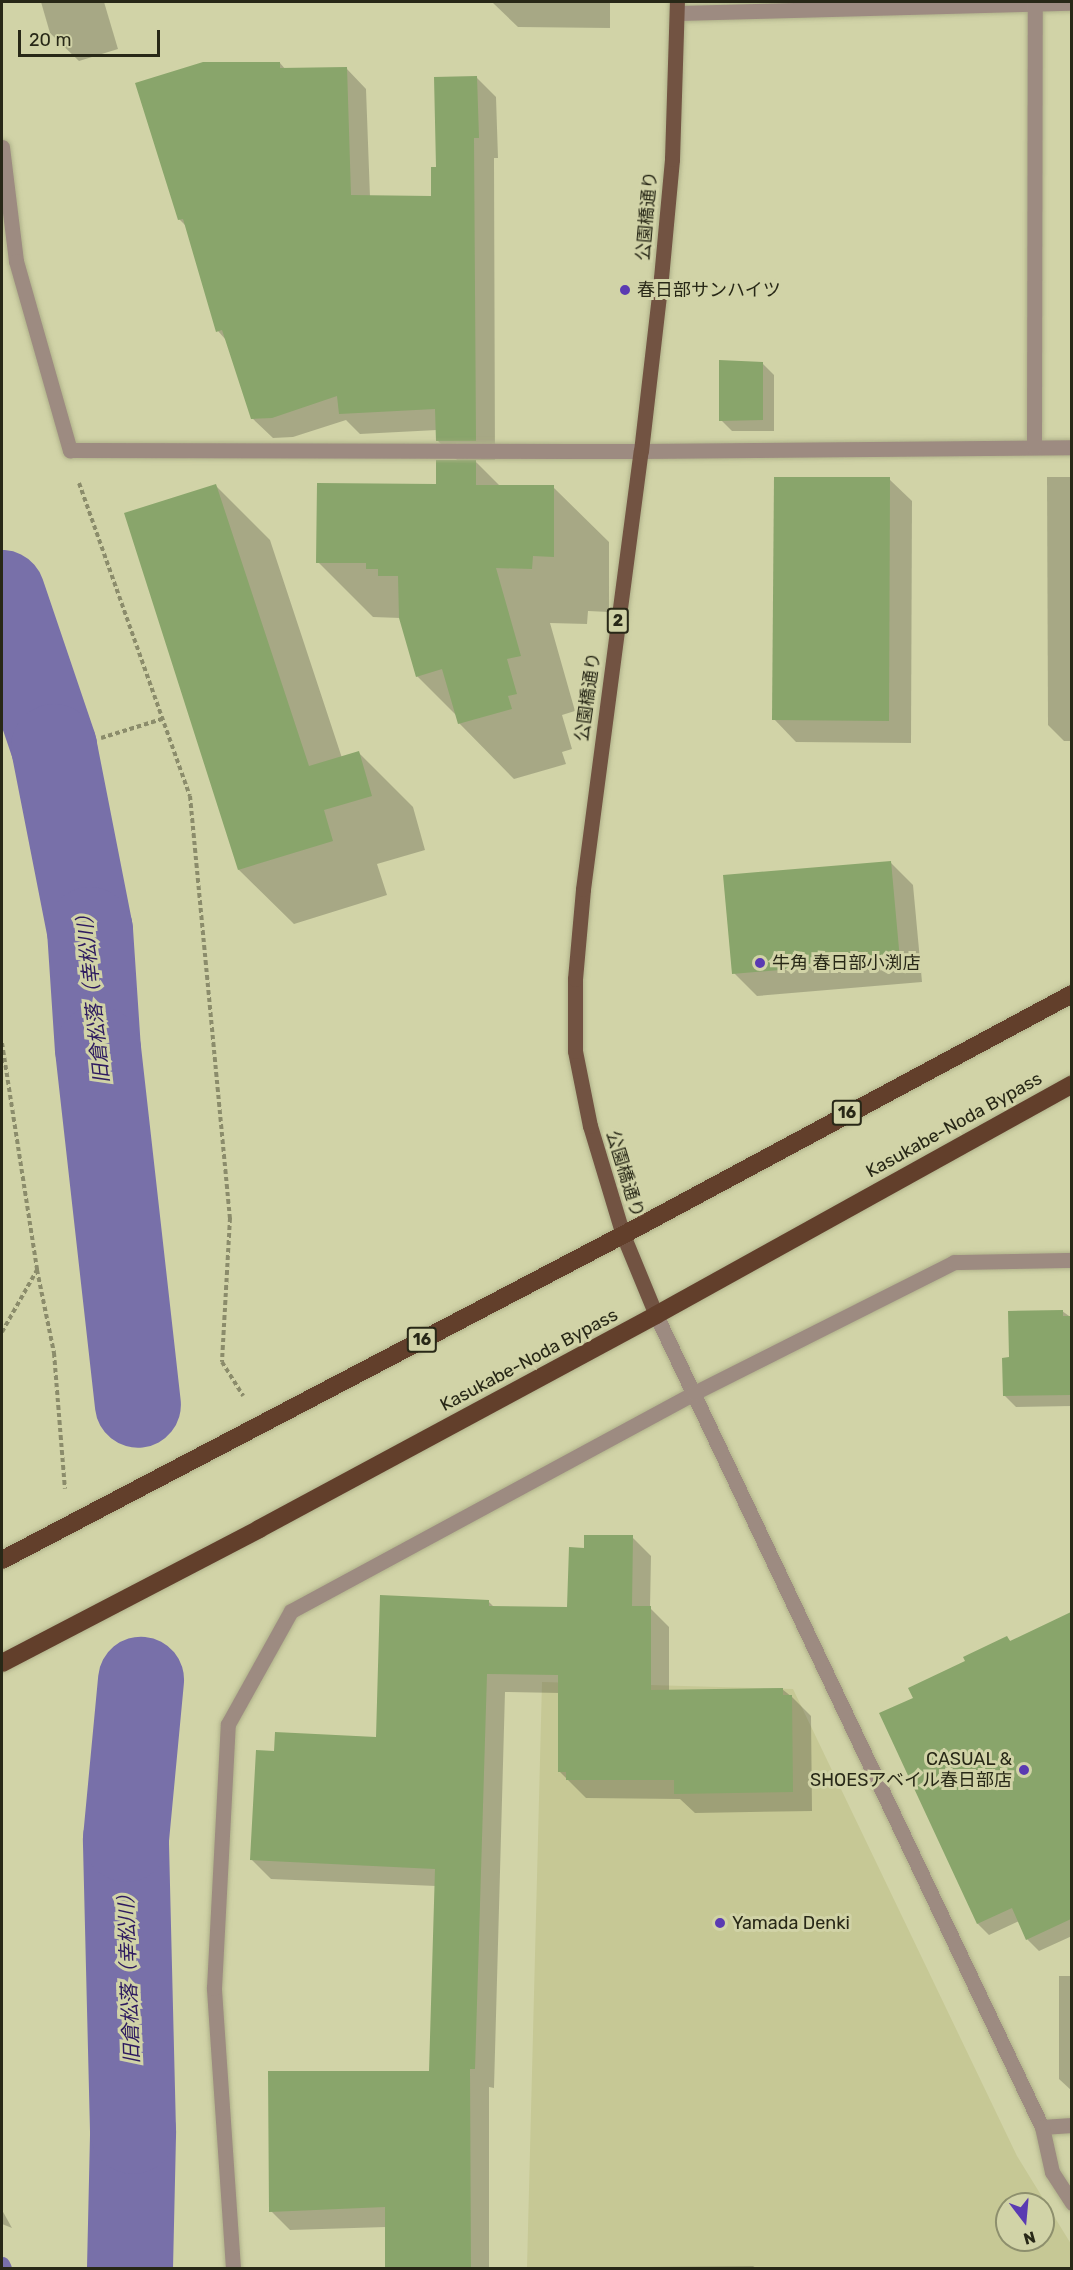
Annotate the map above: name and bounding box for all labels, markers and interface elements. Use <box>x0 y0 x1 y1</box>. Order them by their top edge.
scale bar <box>21 18 164 56</box>
text: 20 m <box>29 29 71 51</box>
street label: 公園橋通り <box>632 170 662 262</box>
place label: 春日部サンハイツ <box>637 279 781 301</box>
marker: 春日部サンハイツ <box>618 283 632 297</box>
road number: 2 <box>606 608 630 634</box>
street label: 公園橋通り <box>571 651 605 743</box>
water label: 旧倉松落（幸松川） <box>72 903 114 1085</box>
place label: 牛角 春日部小渕店 <box>772 952 920 974</box>
marker: 牛角 春日部小渕店 <box>753 956 767 970</box>
street label: Kasukabe-Noda Bypass <box>862 1068 1046 1182</box>
road number: 16 <box>830 1100 864 1126</box>
street label: 公園橋通り <box>602 1128 648 1220</box>
street label: Kasukabe-Noda Bypass <box>437 1304 621 1416</box>
road number: 16 <box>406 1327 438 1353</box>
place label: CASUAL & SHOESアベイル春日部店 <box>810 1749 1012 1792</box>
marker: CASUAL & SHOESアベイル春日部店 <box>1017 1763 1031 1777</box>
water label: 旧倉松落（幸松川） <box>114 1884 144 2064</box>
place label: Yamada Denki <box>732 1912 850 1934</box>
marker: Yamada Denki <box>713 1916 727 1930</box>
north arrow <box>995 2192 1055 2252</box>
text: N <box>1021 2227 1038 2249</box>

